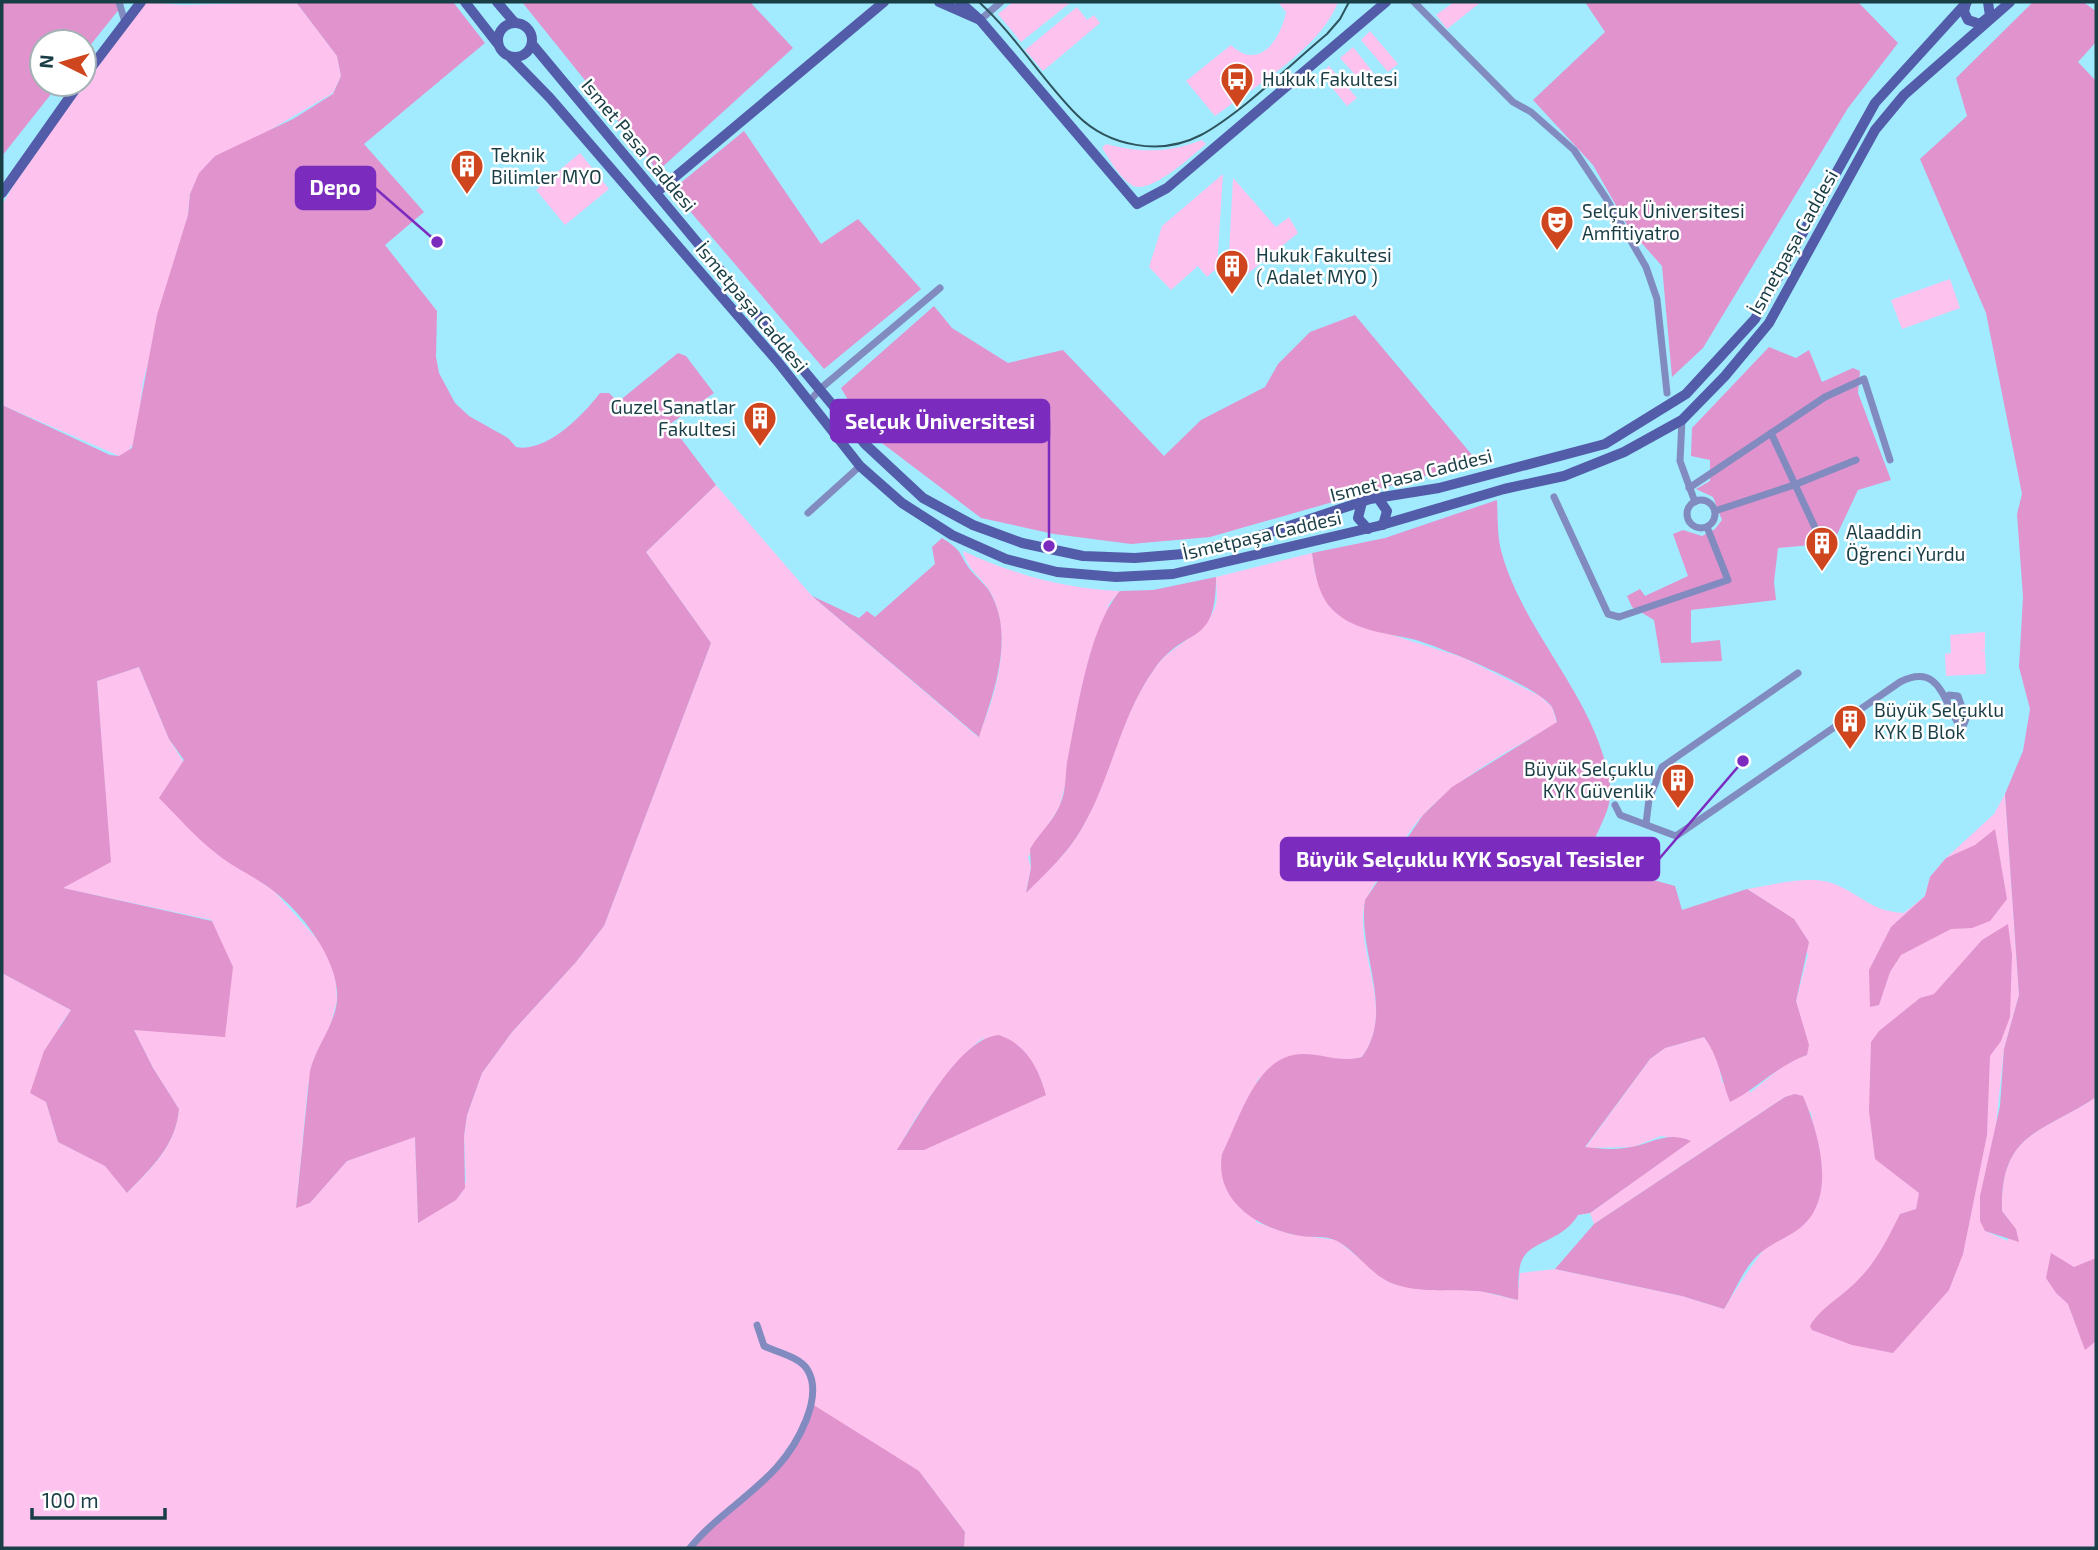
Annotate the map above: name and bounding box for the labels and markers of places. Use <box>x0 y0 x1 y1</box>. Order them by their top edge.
bus stop icon: Hukuk Fakultesi <box>1218 60 1256 109</box>
place label: Hukuk Fakultesi <box>1262 67 1398 90</box>
place label: Teknik Bilimler MYO <box>491 143 602 188</box>
building icon: Teknik Bilimler MYO <box>448 147 486 196</box>
callout: Depo <box>296 167 375 209</box>
place label: Selçuk Üniversitesi Amfitiyatro <box>1582 199 1745 244</box>
theatre icon: Selçuk Üniversitesi Amfitiyatro <box>1538 203 1576 252</box>
place label: Hukuk Fakultesi ( Adalet MYO ) <box>1256 243 1392 288</box>
building icon: Hukuk Fakultesi ( Adalet MYO ) <box>1213 247 1251 296</box>
place label: Guzel Sanatlar Fakultesi <box>610 395 736 440</box>
building icon: Guzel Sanatlar Fakultesi <box>741 399 779 448</box>
callout: Selçuk Üniversitesi <box>831 400 1049 442</box>
place label: Alaaddin Öğrenci Yurdu <box>1846 520 1965 565</box>
building icon: Alaaddin Öğrenci Yurdu <box>1803 524 1841 573</box>
place label: Büyük Selçuklu KYK B Blok <box>1874 698 2004 743</box>
building icon: Büyük Selçuklu KYK B Blok <box>1831 702 1869 751</box>
place label: Büyük Selçuklu KYK Güvenlik <box>1524 757 1654 802</box>
building icon: Büyük Selçuklu KYK Güvenlik <box>1659 761 1697 810</box>
callout: Büyük Selçuklu KYK Sosyal Tesisler <box>1281 838 1659 880</box>

